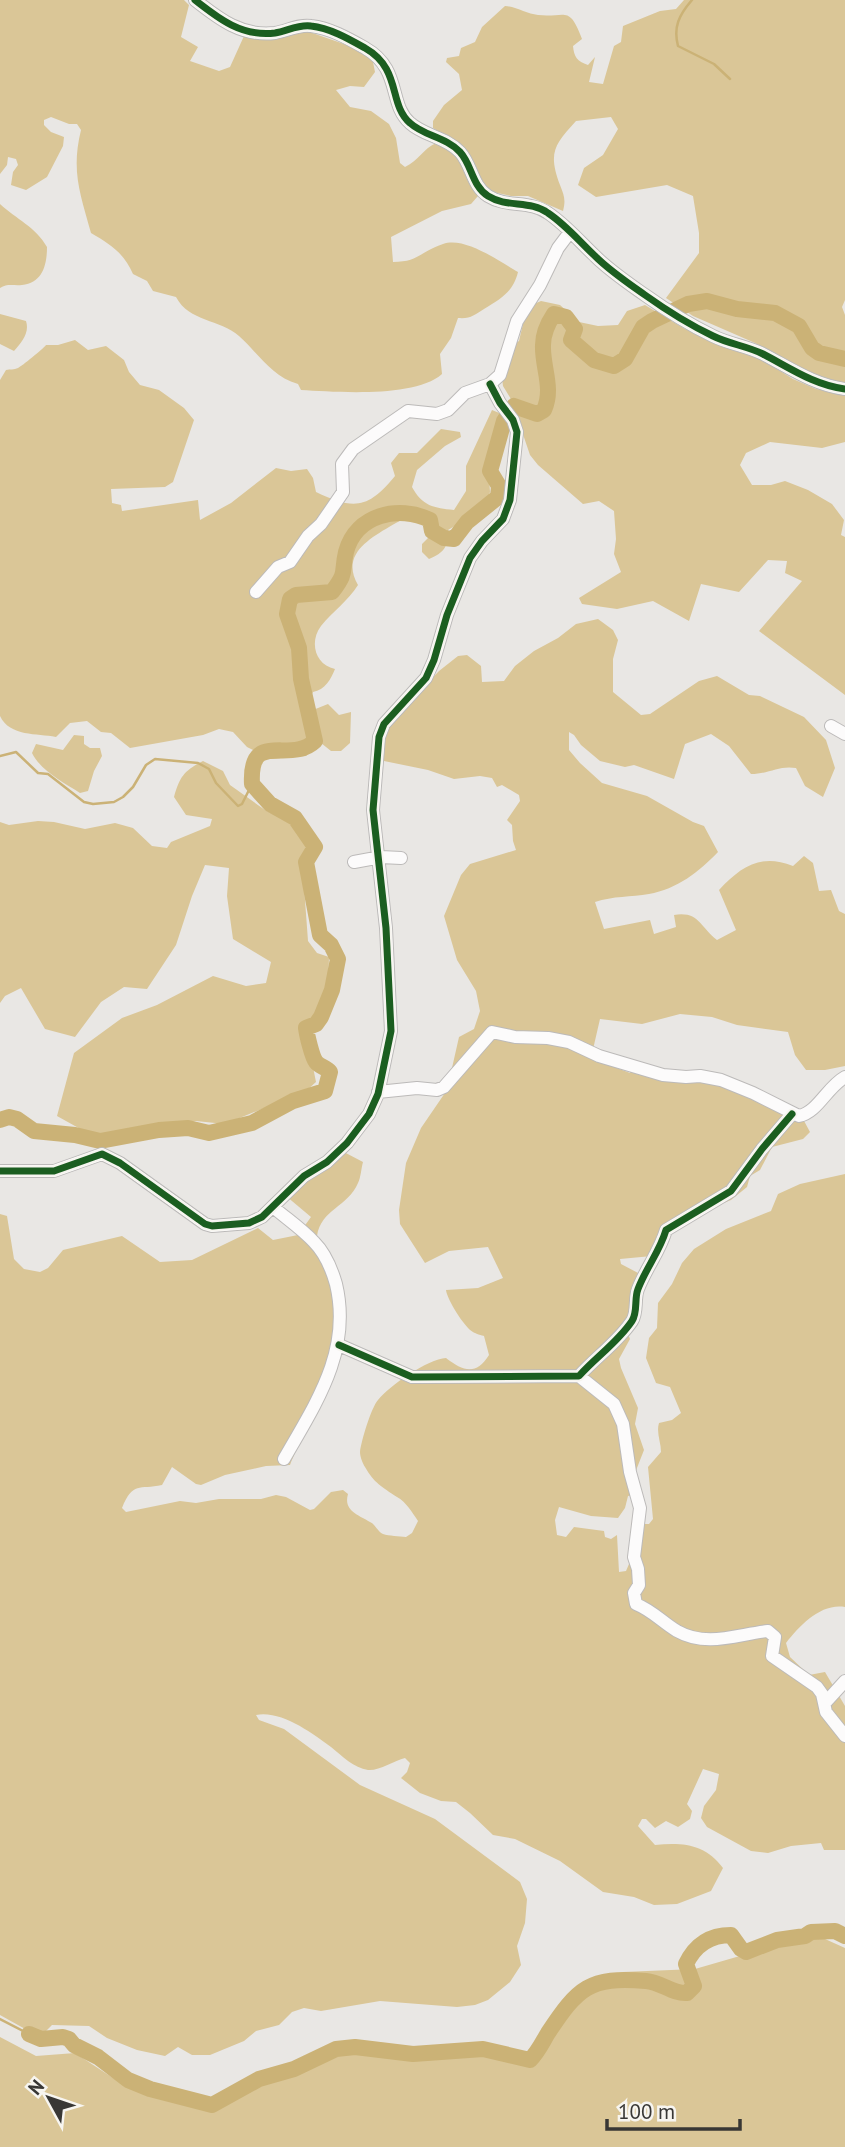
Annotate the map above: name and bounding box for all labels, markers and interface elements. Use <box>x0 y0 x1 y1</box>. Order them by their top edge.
north arrow <box>14 2063 84 2133</box>
text: N <box>23 2075 49 2100</box>
scale bar <box>607 2088 740 2132</box>
text: 100 m <box>618 2098 675 2125</box>

